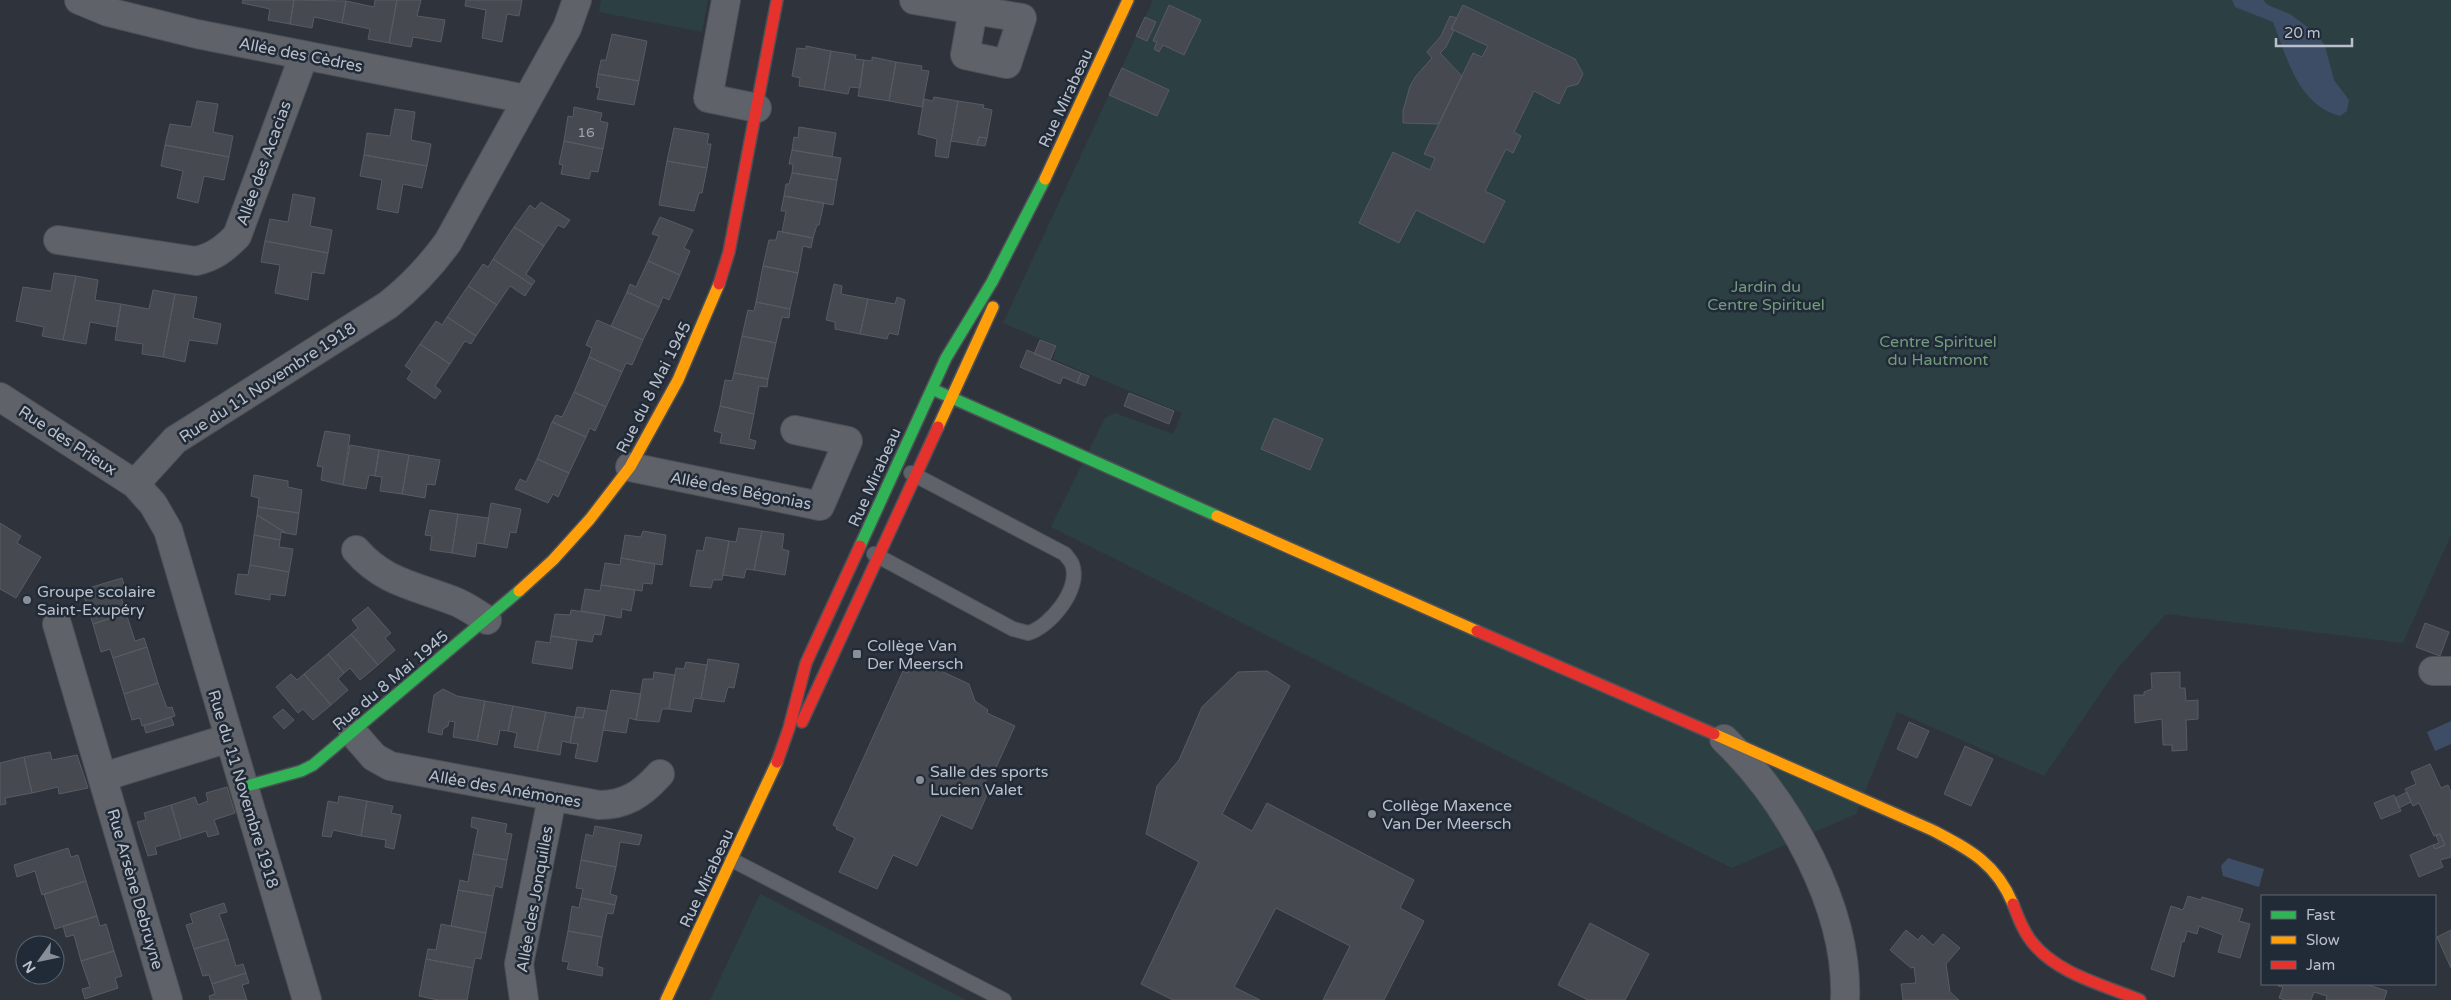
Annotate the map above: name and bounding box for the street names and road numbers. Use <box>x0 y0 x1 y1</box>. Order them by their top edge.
street label: Allée des Cèdres <box>237 33 364 77</box>
street label: Rue Mirabeau <box>1034 46 1097 151</box>
street label: Allée des Acacias <box>232 98 296 229</box>
street label: Rue du 11 Novembre 1918 <box>176 318 360 447</box>
street label: Rue du 8 Mai 1945 <box>612 318 696 457</box>
street label: Rue des Prieux <box>14 402 120 480</box>
street label: Rue Mirabeau <box>844 425 906 530</box>
street label: Allée des Bégonias <box>669 467 813 514</box>
street label: Rue du 8 Mai 1945 <box>329 626 453 735</box>
street label: Rue du 11 Novembre 1918 <box>203 688 283 891</box>
street label: Allée des Anémones <box>427 766 583 812</box>
street label: Rue Arsène Debruyne <box>103 807 168 972</box>
street label: Allée des Jonquilles <box>512 824 558 974</box>
street label: Rue Mirabeau <box>675 826 738 931</box>

